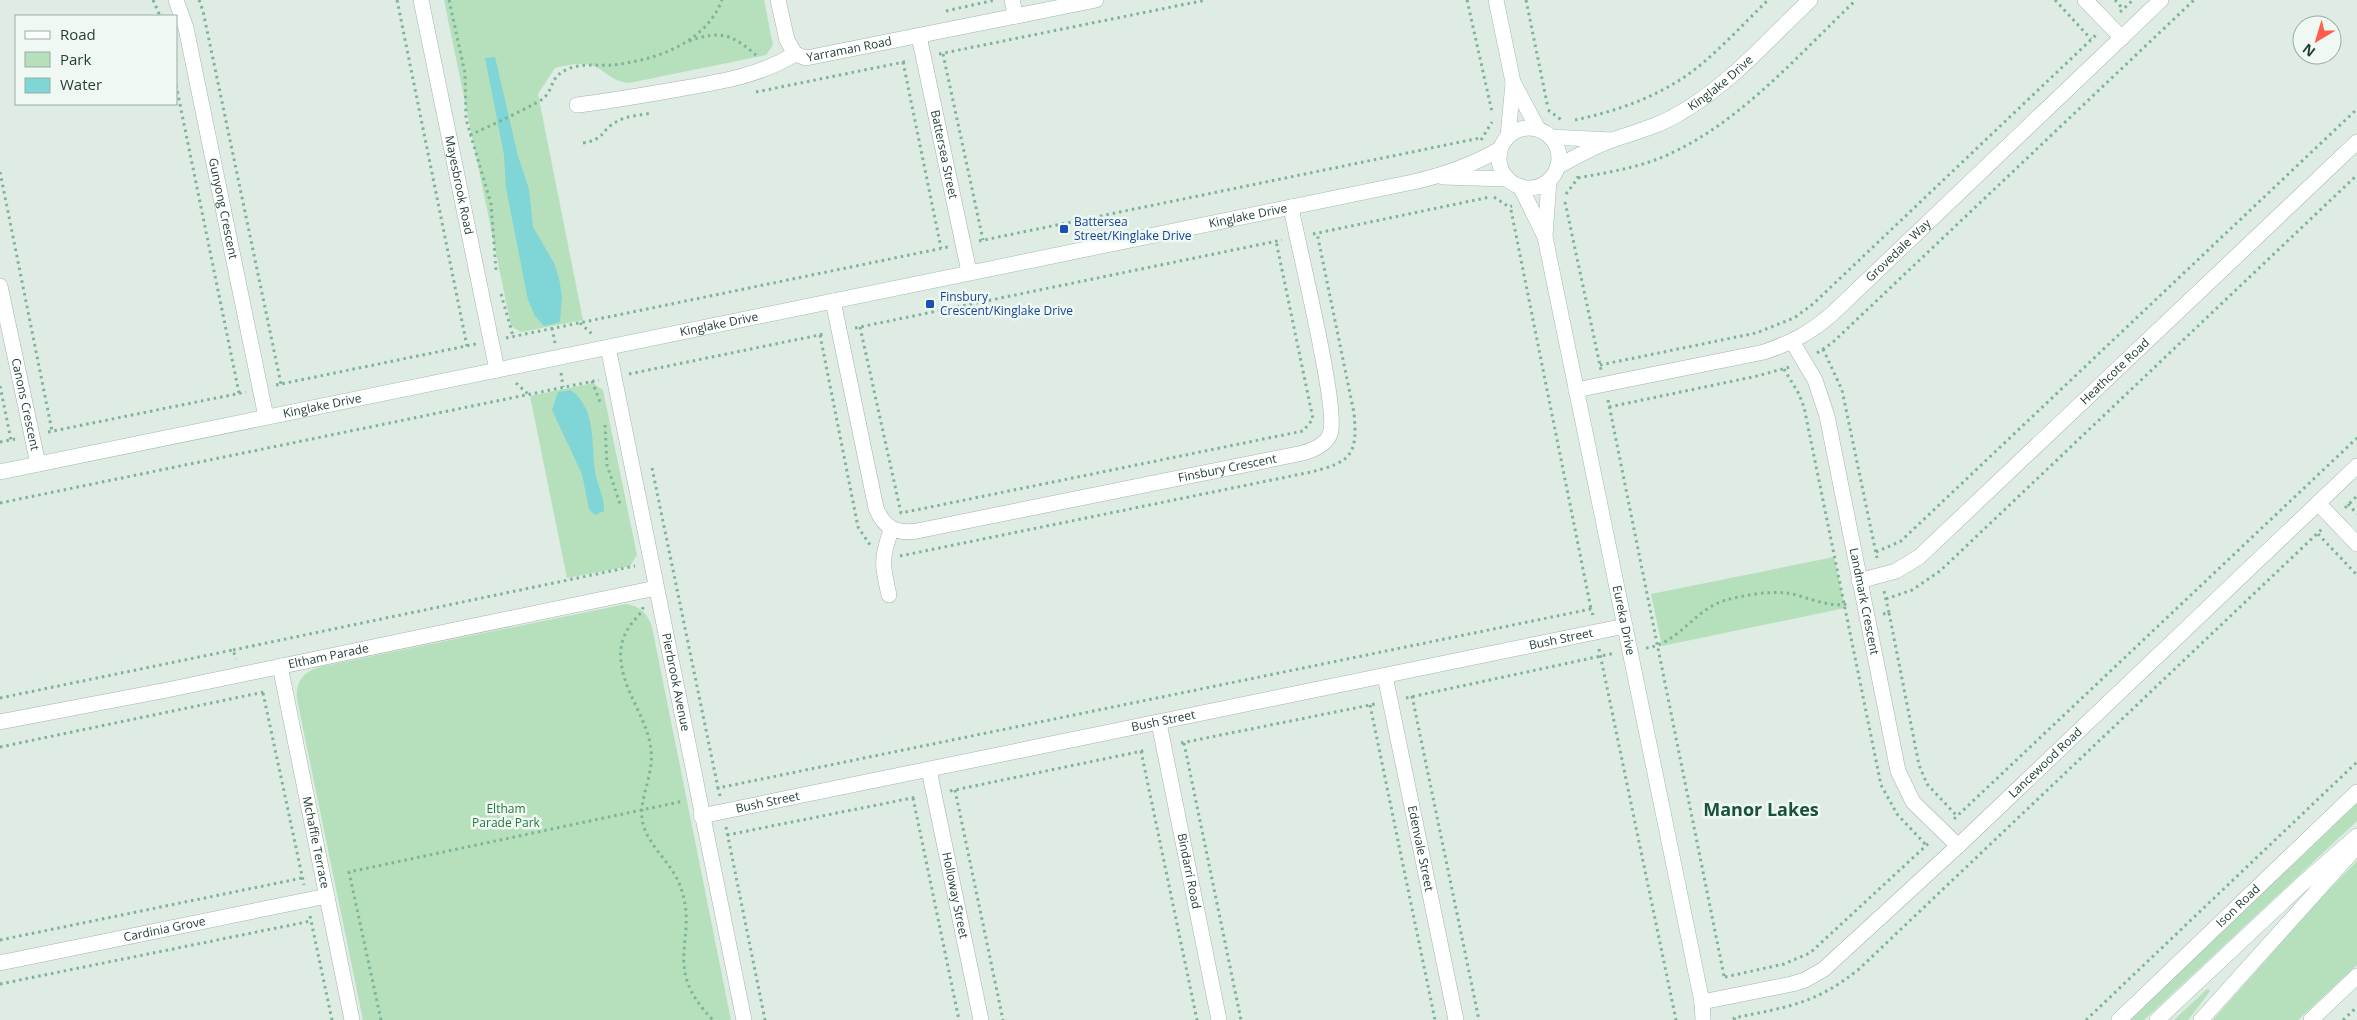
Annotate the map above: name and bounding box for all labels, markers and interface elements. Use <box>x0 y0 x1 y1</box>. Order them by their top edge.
legend <box>15 15 178 105</box>
north arrow <box>2292 15 2342 65</box>
text: Road <box>60 24 96 44</box>
street label: Yarraman Road <box>805 32 893 66</box>
text: N <box>2298 40 2319 62</box>
text: Park <box>60 49 91 69</box>
street label: Kinglake Drive <box>1684 51 1757 114</box>
text: Water <box>60 74 102 94</box>
street label: Battersea Street <box>927 108 962 200</box>
street label: Mayesbrook Road <box>441 134 478 236</box>
street label: Gunyong Crescent <box>205 156 242 260</box>
street label: Kinglake Drive <box>1207 199 1289 232</box>
place label: Battersea Street/Kinglake Drive <box>1074 213 1192 244</box>
street label: Grovedale Way <box>1862 214 1935 286</box>
marker: Battersea Street/Kinglake Drive <box>1058 223 1070 235</box>
place label: Finsbury Crescent/Kinglake Drive <box>940 288 1073 319</box>
marker: Finsbury Crescent/Kinglake Drive <box>924 298 936 310</box>
street label: Kinglake Drive <box>678 308 760 340</box>
street label: Heathcote Road <box>2076 334 2153 408</box>
street label: Canons Crescent <box>8 356 44 452</box>
street label: Kinglake Drive <box>282 389 363 422</box>
street label: Finsbury Crescent <box>1177 450 1278 486</box>
street label: Landmark Crescent <box>1846 546 1884 656</box>
street label: Eureka Drive <box>1609 584 1640 657</box>
street label: Bush Street <box>1527 624 1594 654</box>
street label: Pierbrook Avenue <box>658 632 695 733</box>
street label: Eltham Parade <box>287 639 370 673</box>
street label: Bush Street <box>1130 706 1197 735</box>
street label: Lancewood Road <box>2005 723 2086 801</box>
street label: Bush Street <box>734 787 801 817</box>
street label: Mchaffie Terrace <box>299 795 334 890</box>
district label: Manor Lakes <box>1703 797 1819 821</box>
park label: Eltham Parade Park <box>472 800 541 831</box>
street label: Edenvale Street <box>1404 804 1438 893</box>
street label: Bindarri Road <box>1173 832 1205 910</box>
street label: Holloway Street <box>938 850 973 940</box>
street label: Ison Road <box>2212 880 2264 931</box>
street label: Cardinia Grove <box>122 912 207 945</box>

